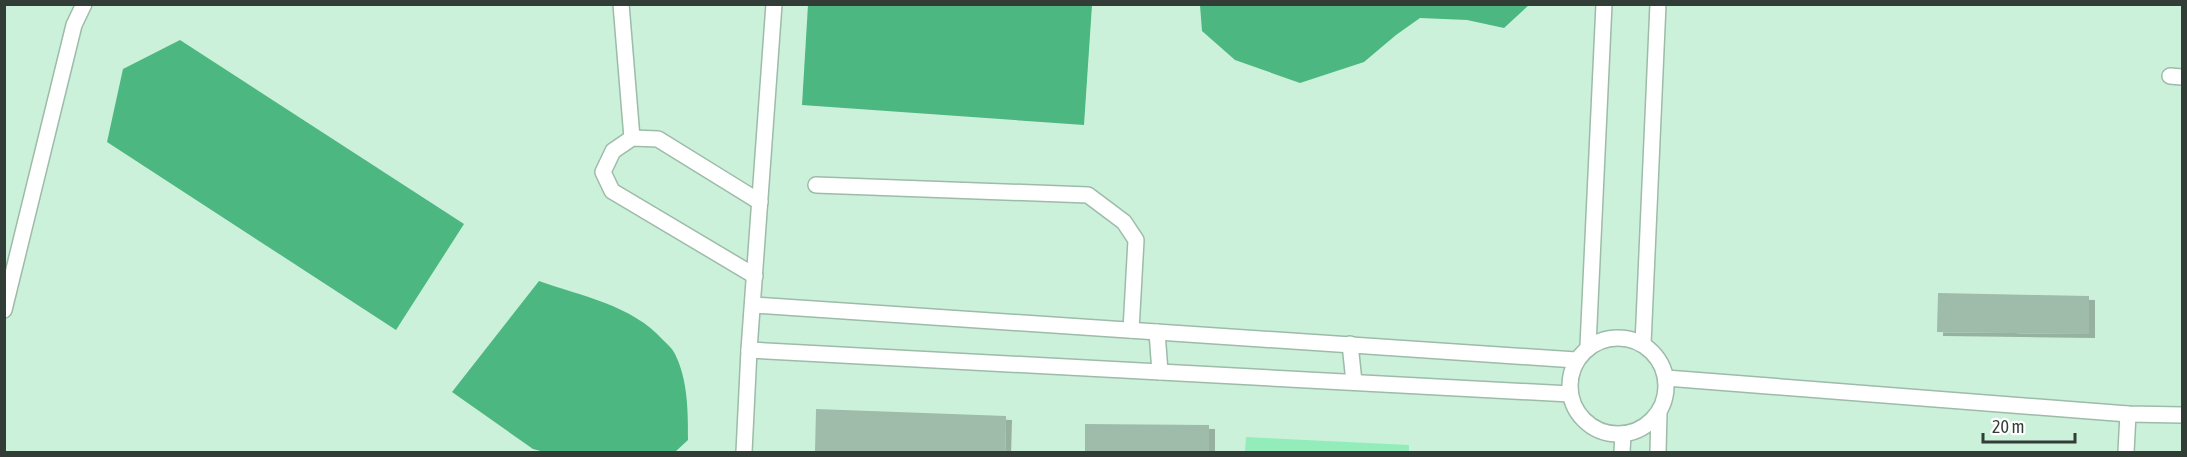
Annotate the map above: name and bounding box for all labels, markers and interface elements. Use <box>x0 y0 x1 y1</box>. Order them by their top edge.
scale bar <box>1983 406 2074 444</box>
text: 20 m <box>1992 416 2024 437</box>

